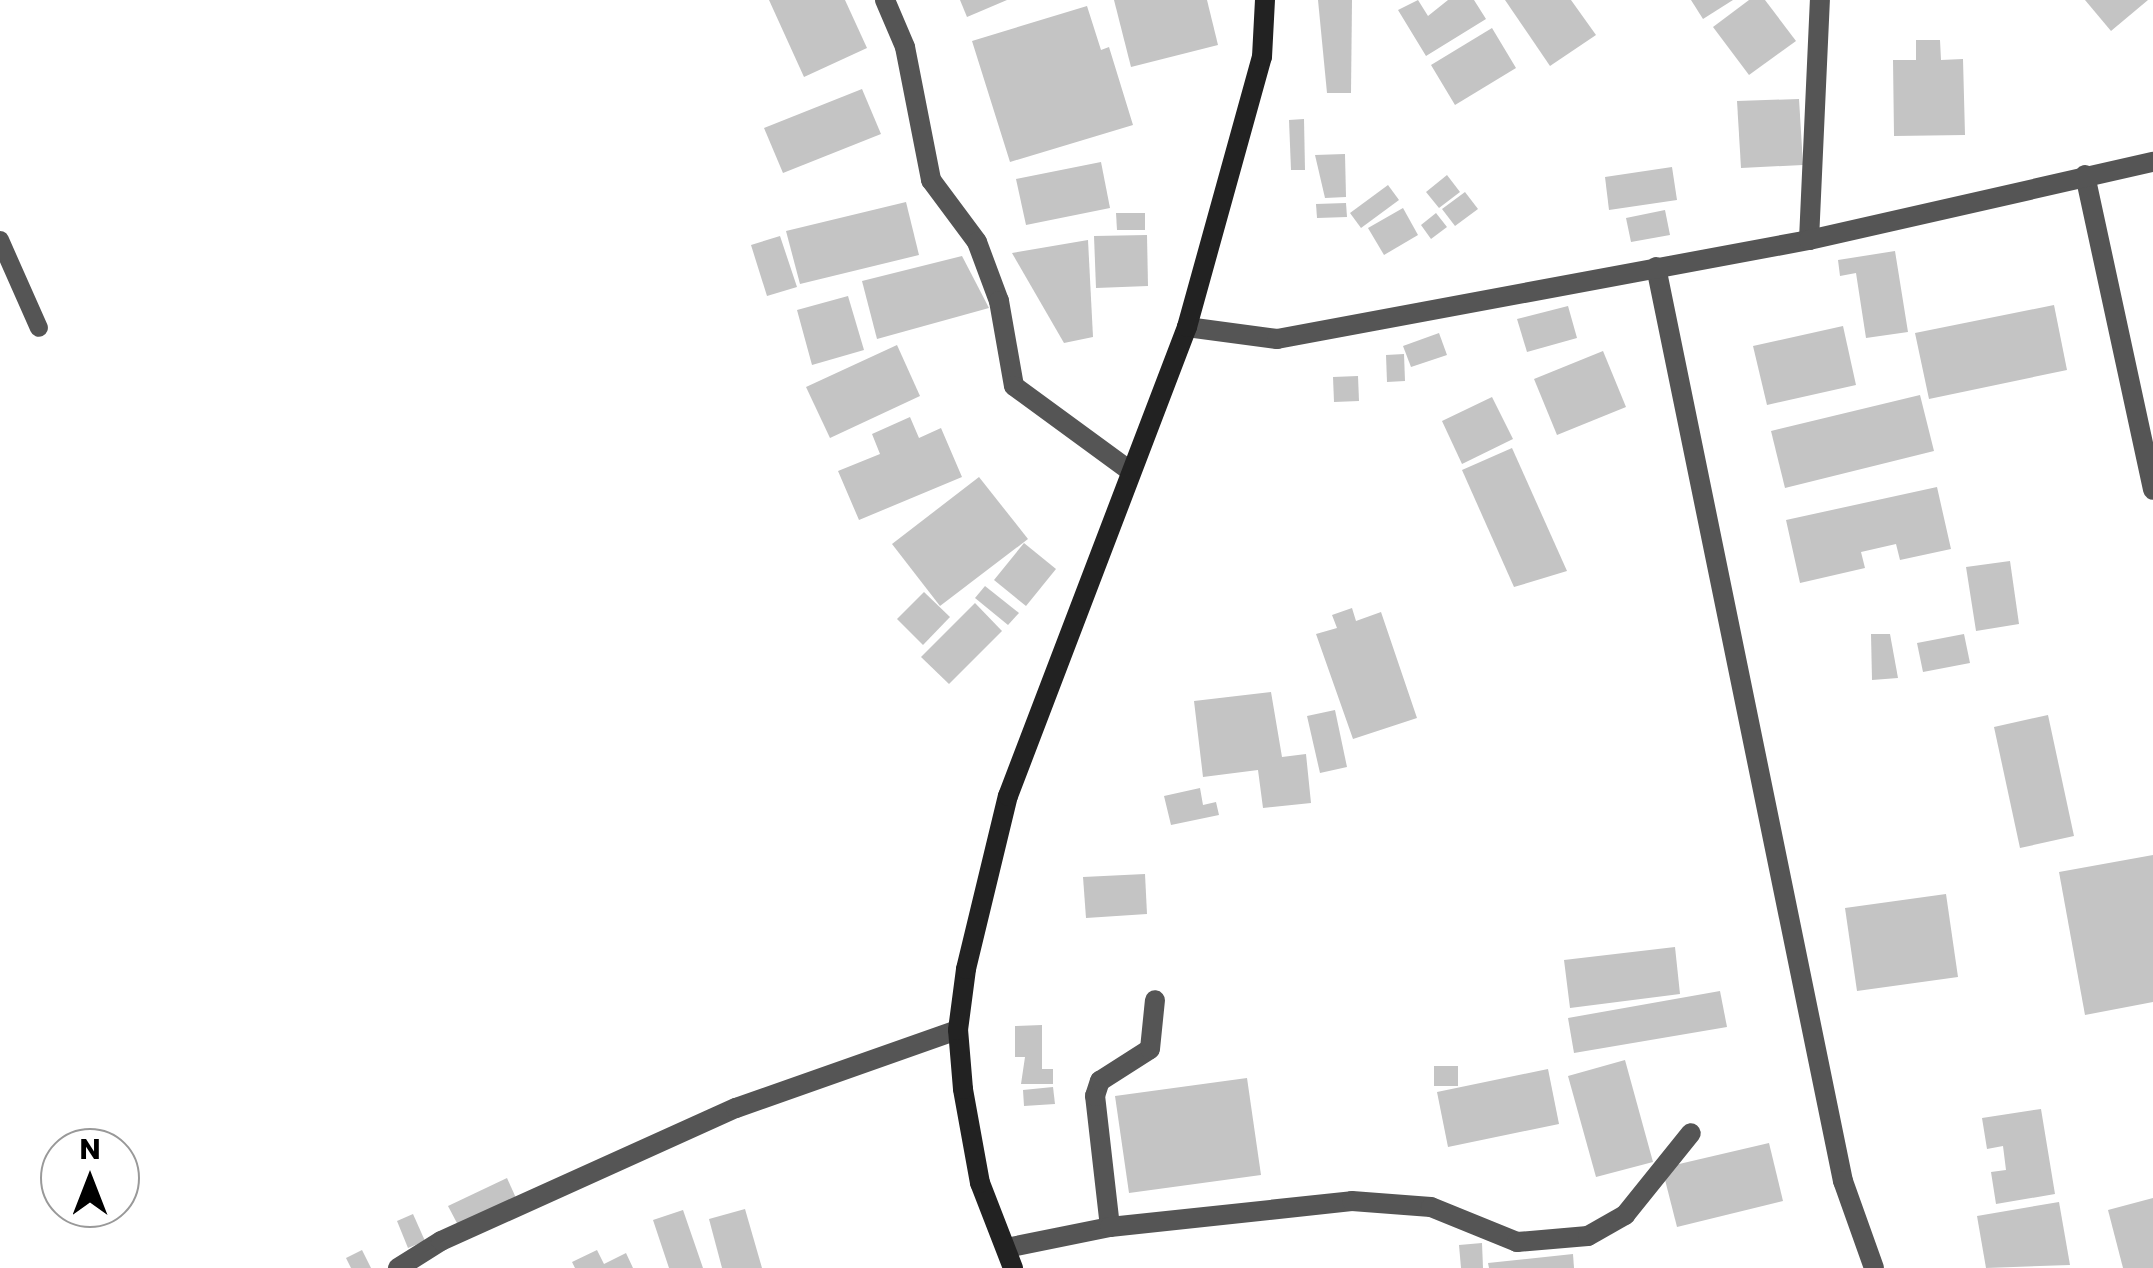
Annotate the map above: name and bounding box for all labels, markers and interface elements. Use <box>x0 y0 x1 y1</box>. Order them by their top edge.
north arrow <box>40 1128 140 1228</box>
text: N <box>79 1130 101 1169</box>

